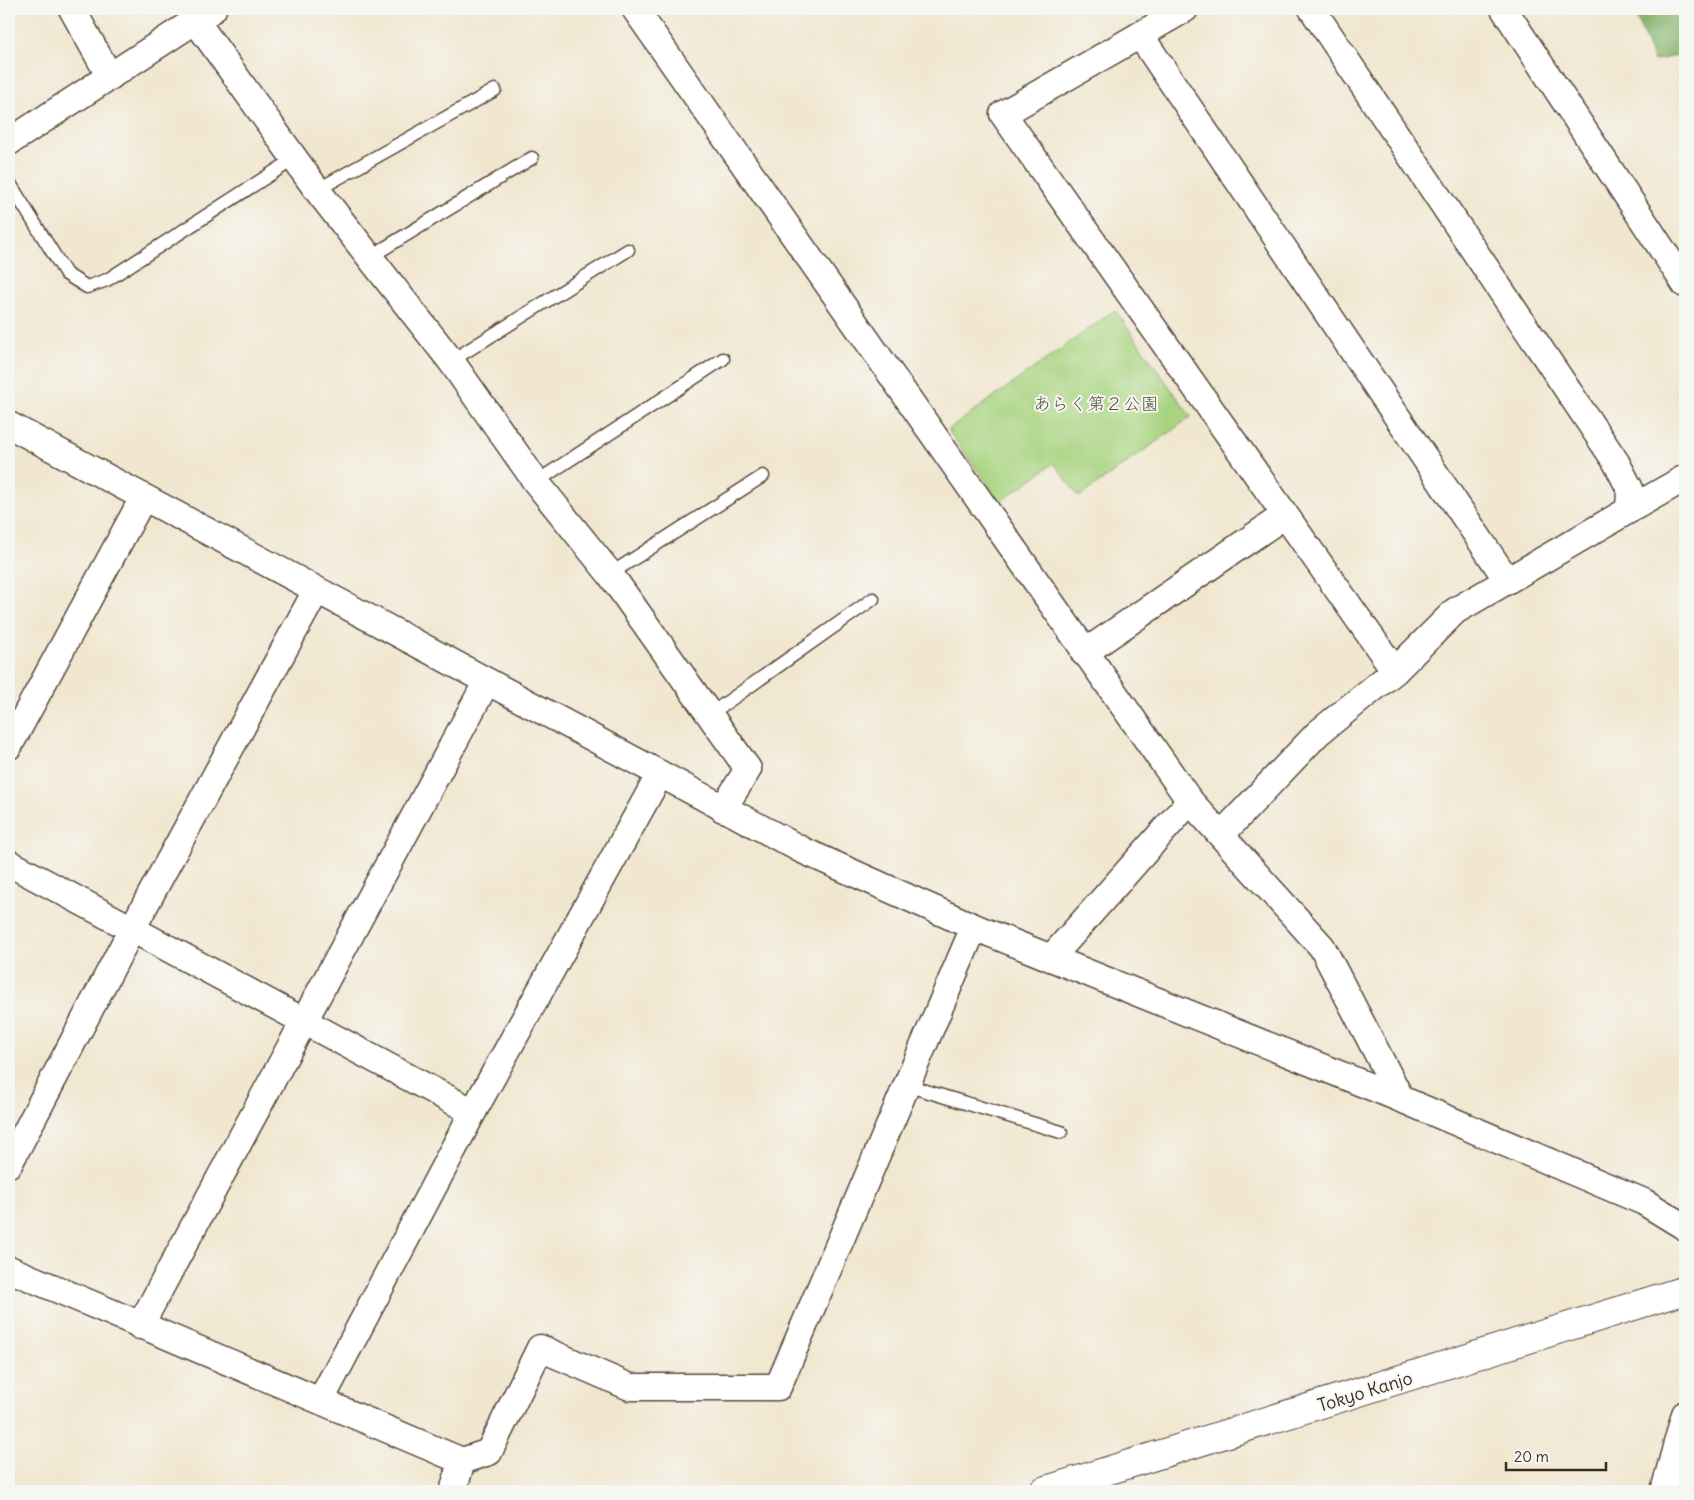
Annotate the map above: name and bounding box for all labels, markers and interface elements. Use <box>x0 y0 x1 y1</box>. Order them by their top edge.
park label: あらく第２公園 <box>1033 392 1159 415</box>
street label: Tokyo Kanjo <box>1315 1366 1415 1417</box>
scale bar <box>1506 1440 1606 1472</box>
text: 20 m <box>1514 1447 1549 1466</box>

